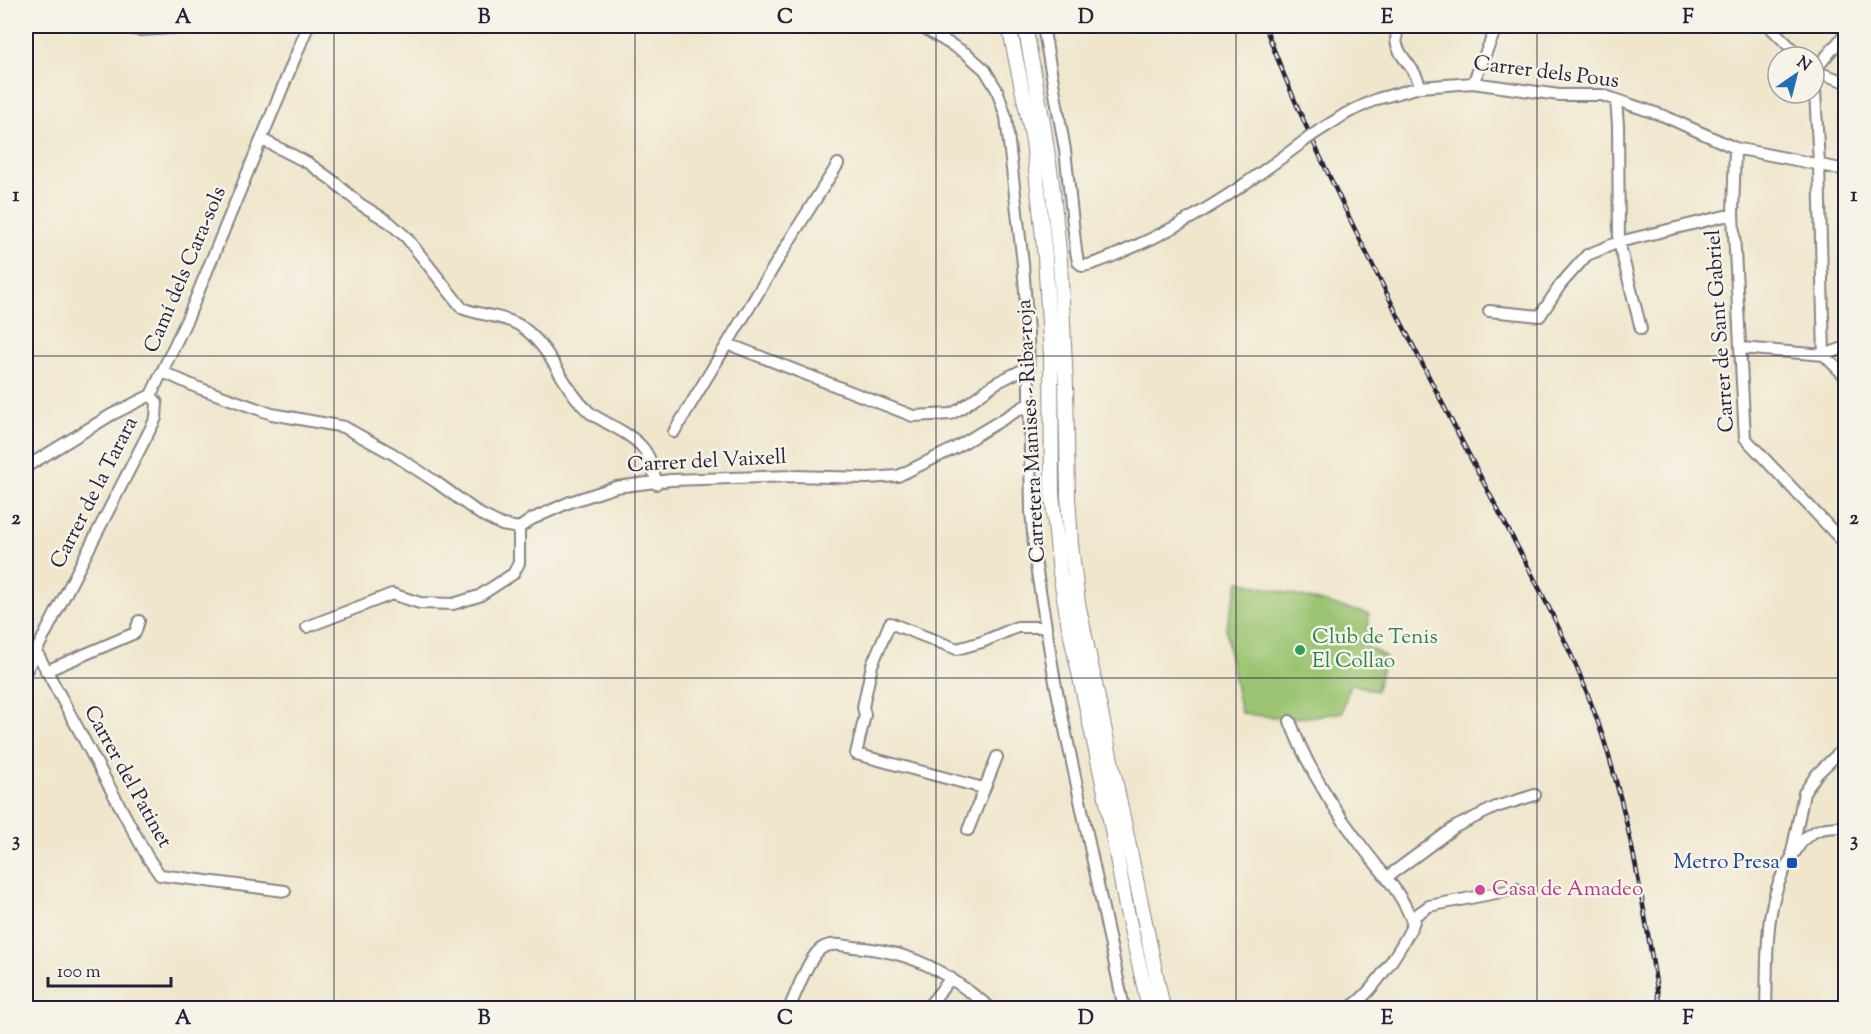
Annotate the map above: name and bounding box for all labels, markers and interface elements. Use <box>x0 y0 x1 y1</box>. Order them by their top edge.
text: A <box>175 4 192 33</box>
text: B <box>478 4 491 33</box>
text: C <box>777 4 793 33</box>
text: D <box>1078 4 1094 33</box>
text: E <box>1381 4 1394 33</box>
text: F <box>1682 4 1694 33</box>
north arrow <box>1766 45 1826 105</box>
street label: Carrer dels Pous <box>1471 49 1621 97</box>
text: N <box>1791 52 1815 78</box>
text: 1 <box>13 182 20 211</box>
street label: Camí dels Cara-sols <box>137 182 235 358</box>
text: 1 <box>1851 182 1858 211</box>
street label: Carrer de Sant Gabriel <box>1699 228 1743 433</box>
street label: Carretera Manises - Riba-roja <box>1010 298 1054 563</box>
street label: Carrer de la Tarara <box>44 412 146 574</box>
street label: Carrer del Vaixell <box>626 443 788 481</box>
text: 2 <box>11 505 21 534</box>
text: 2 <box>1849 505 1859 534</box>
place label: Club de Tenis El Collao <box>1312 623 1438 677</box>
marker: Club de Tenis El Collao <box>1293 643 1307 657</box>
street label: Carrer del Patinet <box>75 700 179 854</box>
text: 3 <box>12 827 20 856</box>
text: 3 <box>1850 827 1858 856</box>
place label: Metro Presa <box>1673 848 1780 878</box>
marker: Metro Presa <box>1785 856 1799 870</box>
place label: Casa de Amadeo <box>1492 875 1643 905</box>
marker: Casa de Amadeo <box>1473 883 1487 897</box>
scale bar <box>48 950 171 988</box>
text: 100 m <box>57 960 101 986</box>
text: A <box>175 1005 192 1034</box>
text: B <box>478 1005 491 1034</box>
text: C <box>777 1005 793 1034</box>
text: D <box>1078 1005 1094 1034</box>
text: E <box>1381 1005 1394 1034</box>
text: F <box>1682 1005 1694 1034</box>

